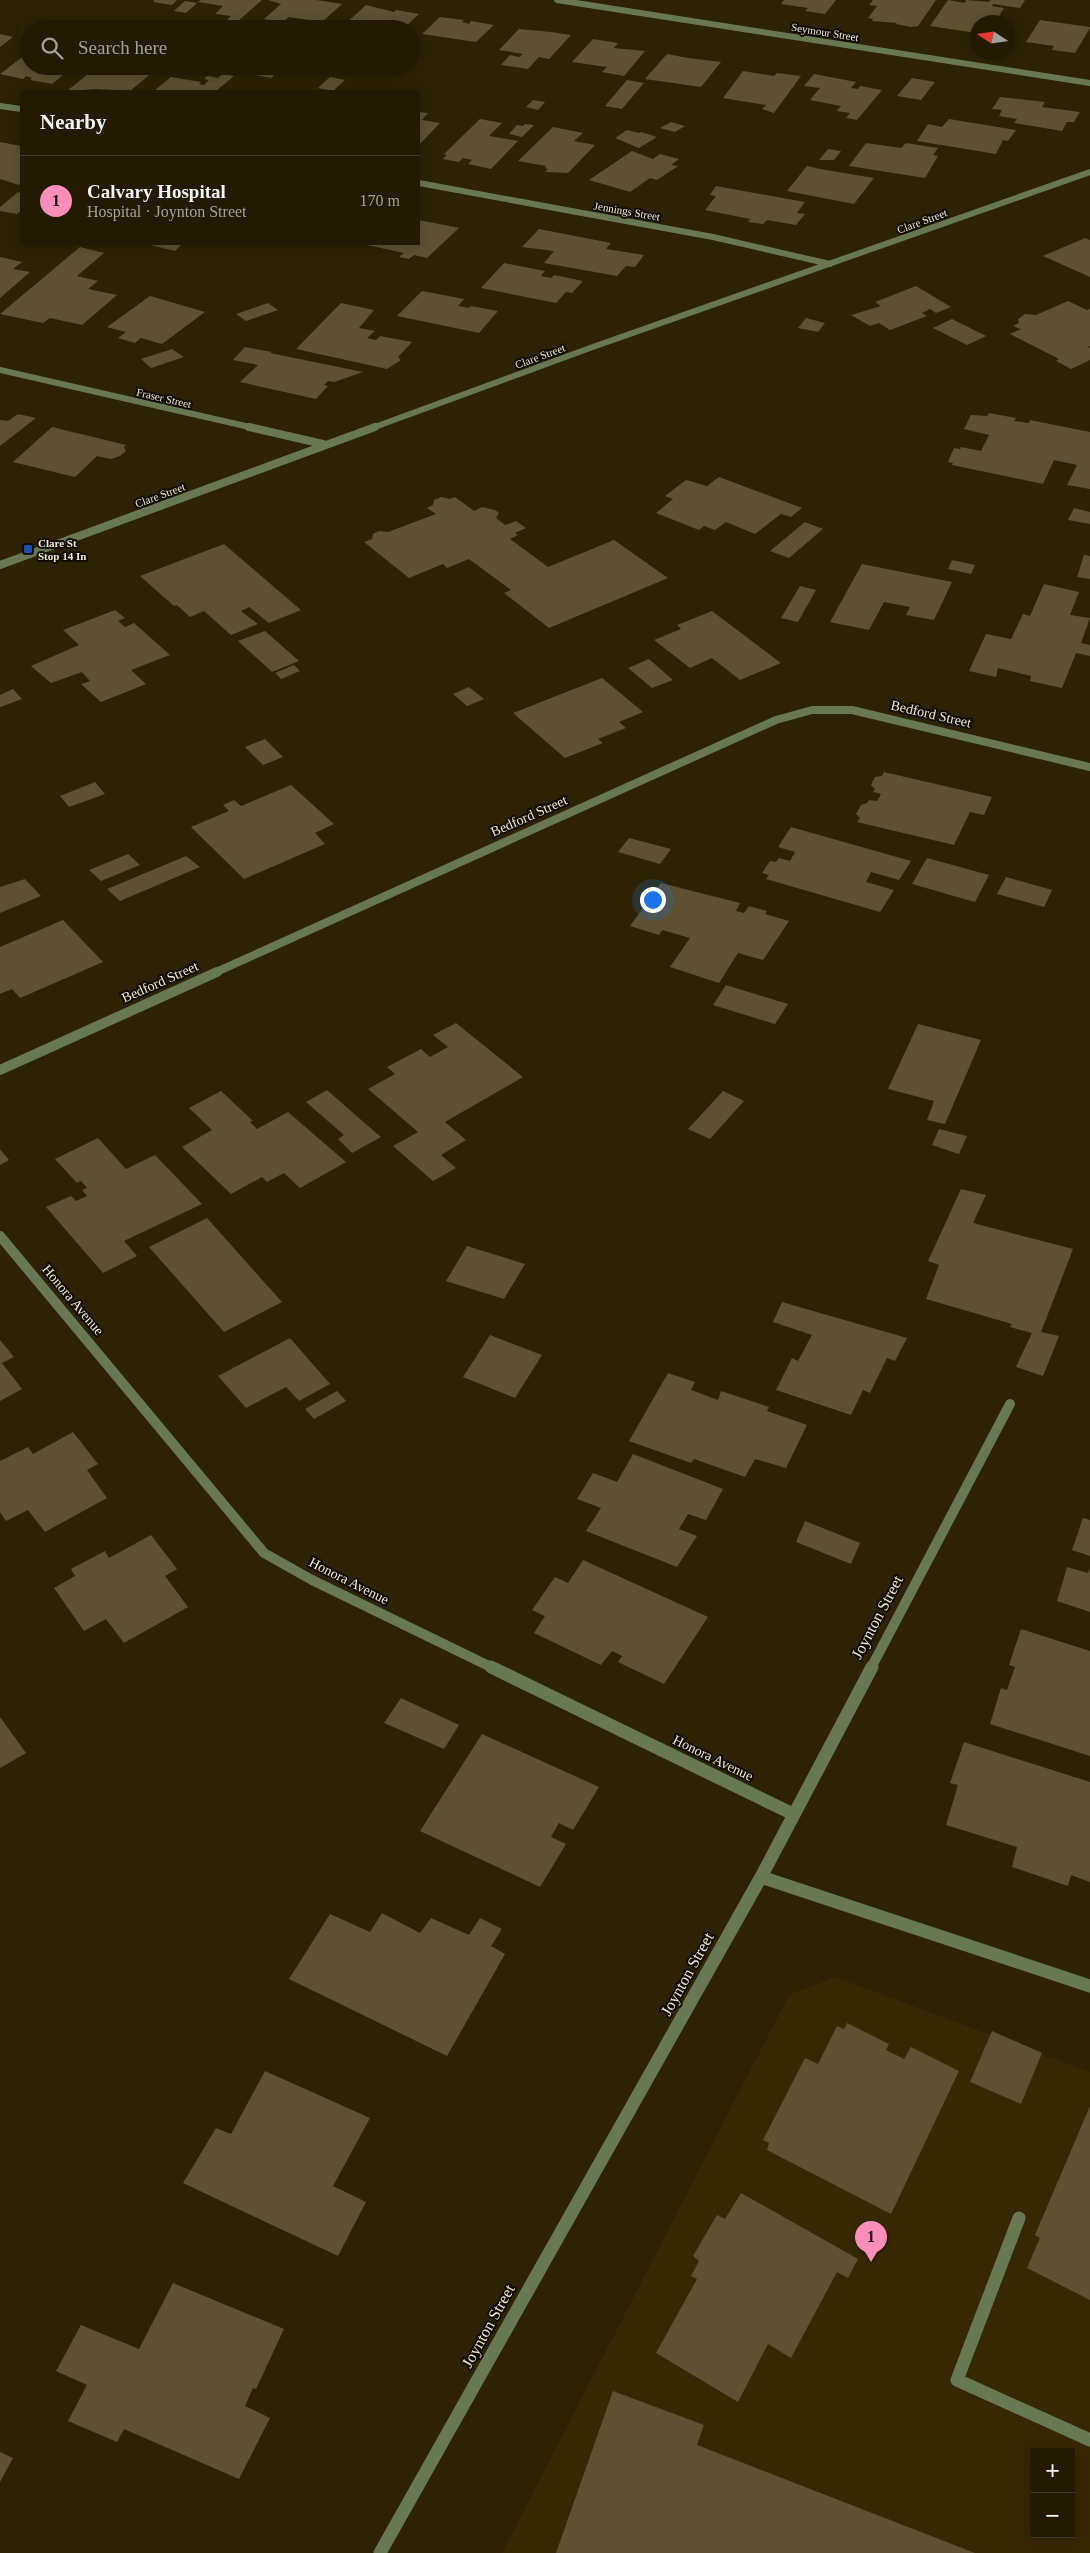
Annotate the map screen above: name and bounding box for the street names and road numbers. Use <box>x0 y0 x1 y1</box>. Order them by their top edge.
street label: Seymour Street <box>790 21 860 43</box>
street label: Jennings Street <box>593 199 661 223</box>
street label: Clare Street <box>895 206 949 236</box>
street label: Clare Street <box>513 341 567 371</box>
street label: Fraser Street <box>135 386 193 410</box>
street label: Clare Street <box>133 480 187 510</box>
street label: Bedford Street <box>889 697 973 731</box>
street label: Bedford Street <box>488 792 570 840</box>
street label: Bedford Street <box>119 958 201 1006</box>
street label: Honora Avenue <box>39 1262 107 1338</box>
street label: Honora Avenue <box>307 1555 391 1607</box>
street label: Joynton Street <box>848 1572 907 1662</box>
street label: Honora Avenue <box>671 1732 755 1784</box>
street label: Joynton Street <box>657 1929 718 2019</box>
street label: Joynton Street <box>458 2281 519 2371</box>

